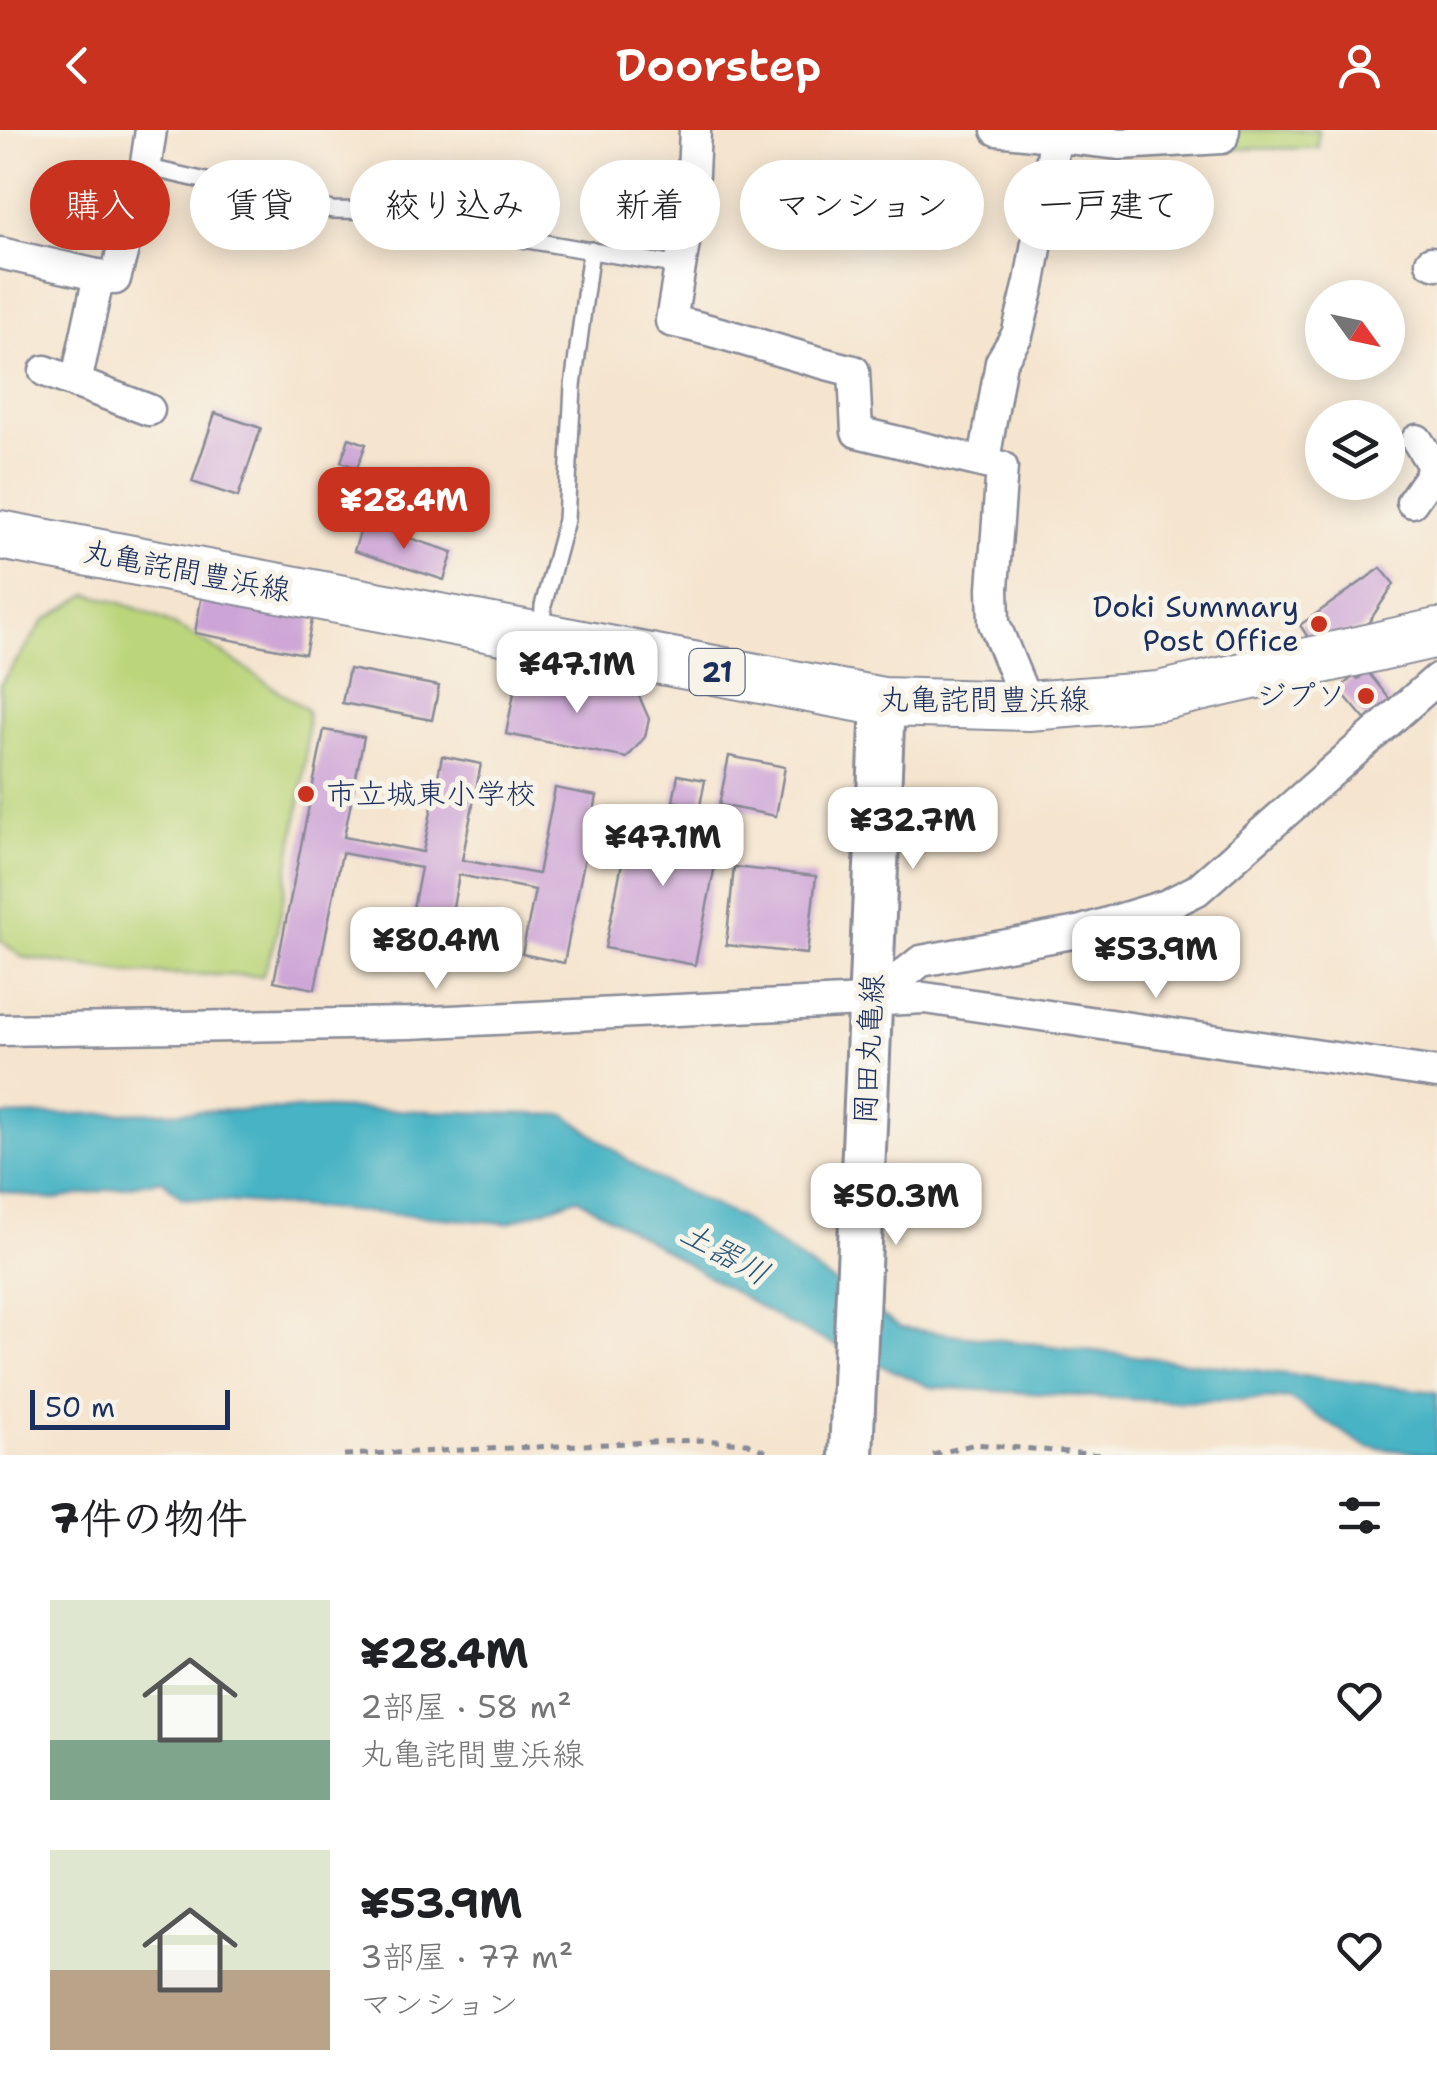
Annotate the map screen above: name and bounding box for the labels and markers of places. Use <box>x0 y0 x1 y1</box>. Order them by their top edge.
pin: ¥28.4M <box>323 467 485 552</box>
place label: Doki Summary Post Office <box>1093 586 1299 661</box>
marker: Doki Summary Post Office <box>1308 613 1330 635</box>
pin: ¥47.1M <box>496 631 658 716</box>
place label: ジプソ <box>1256 675 1346 716</box>
marker: ジプソ <box>1355 685 1377 707</box>
place label: 市立城東小学校 <box>326 773 536 814</box>
marker: 市立城東小学校 <box>295 783 317 805</box>
pin: ¥32.7M <box>832 787 994 872</box>
pin: ¥47.1M <box>582 804 744 889</box>
pin: ¥80.4M <box>355 907 517 992</box>
pin: ¥53.9M <box>1075 916 1237 1001</box>
pin: ¥50.3M <box>815 1163 977 1248</box>

